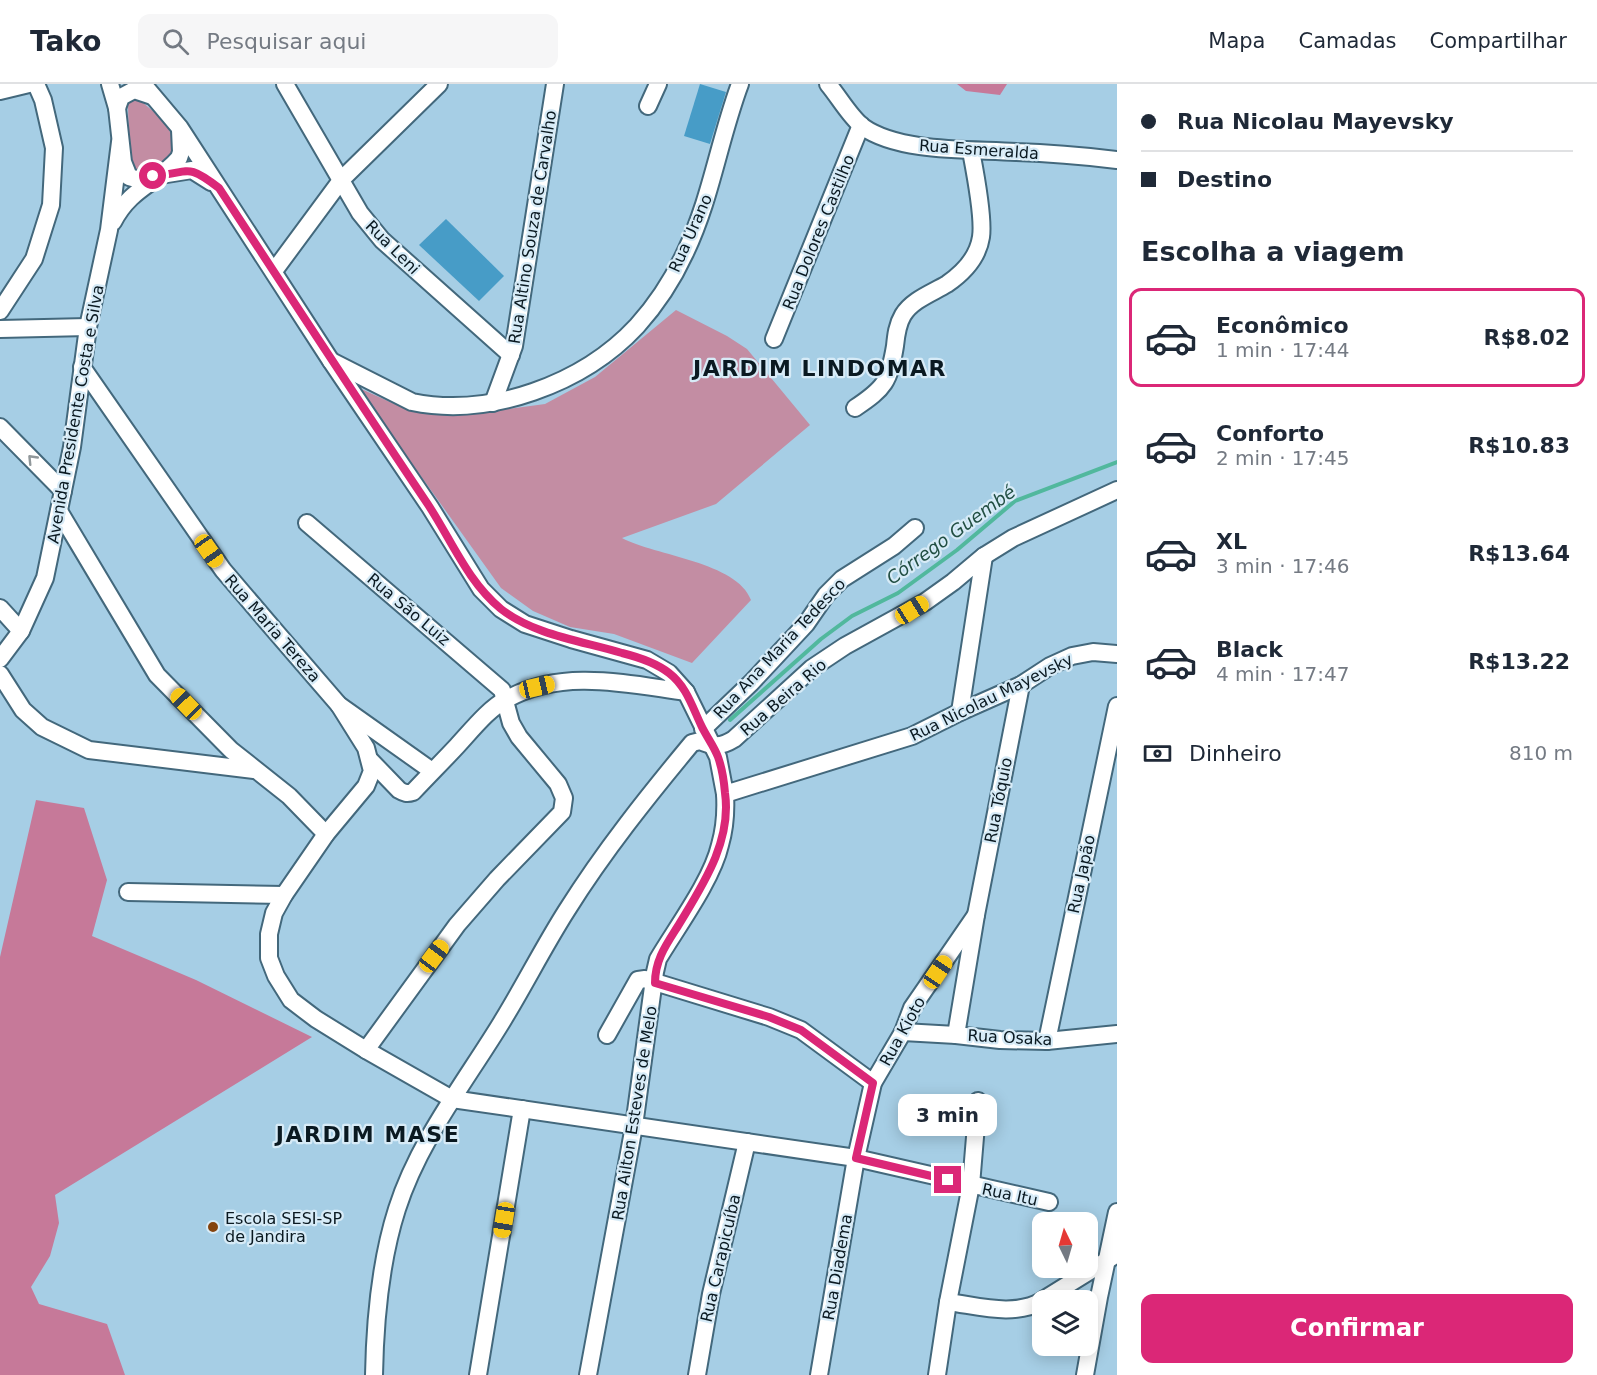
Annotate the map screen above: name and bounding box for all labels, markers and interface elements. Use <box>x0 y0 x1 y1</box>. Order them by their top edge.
search box <box>138 14 558 68</box>
text: Tako <box>30 25 102 58</box>
icon: search <box>159 25 192 58</box>
text: Pesquisar aqui <box>207 29 366 54</box>
text: Mapa <box>1208 29 1265 53</box>
text: Camadas <box>1298 29 1396 53</box>
text: Compartilhar <box>1429 29 1567 53</box>
street label: Rua Altino Souza de Carvalho <box>505 109 560 345</box>
text: Rua Nicolau Mayevsky <box>1177 109 1454 134</box>
street label: Rua Esmeralda <box>918 136 1040 163</box>
street label: Rua Dolores Castilho <box>779 152 858 313</box>
route start <box>139 162 166 189</box>
text: Destino <box>1177 167 1272 192</box>
street label: Rua Urano <box>665 191 716 275</box>
street label: Rua Leni <box>362 216 424 278</box>
text: Escolha a viagem <box>1141 236 1405 267</box>
street label: Avenida Presidente Costa e Silva <box>43 283 108 545</box>
icon: car <box>1144 311 1198 365</box>
text: Econômico <box>1216 313 1349 338</box>
text: R$8.02 <box>1483 325 1570 350</box>
text: 1 min · 17:44 <box>1216 338 1350 362</box>
district label: JARDIM LINDOMAR <box>691 356 947 381</box>
icon: car <box>1144 419 1198 473</box>
text: Conforto <box>1216 421 1324 446</box>
text: R$10.83 <box>1468 433 1570 458</box>
text: 2 min · 17:45 <box>1216 446 1350 470</box>
one-way arrow <box>28 456 39 467</box>
water label: Córrego Guembé <box>882 481 1019 588</box>
icon: car <box>1144 527 1198 581</box>
text: XL <box>1216 529 1247 554</box>
car <box>191 531 227 571</box>
text: R$13.64 <box>1468 541 1570 566</box>
text: 3 min · 17:46 <box>1216 554 1350 578</box>
street label: Rua São Luiz <box>364 569 454 649</box>
street label: Rua Maria Tereza <box>221 571 324 686</box>
street label: Rua Ana Maria Tedesco <box>709 574 849 722</box>
car <box>892 593 932 627</box>
icon: car <box>1144 635 1198 689</box>
text: Black <box>1216 637 1283 662</box>
text: R$13.22 <box>1468 649 1570 674</box>
street label: Rua Nicolau Mayevsky <box>907 650 1076 745</box>
street label: Rua Beira Rio <box>737 655 830 740</box>
text: 4 min · 17:47 <box>1216 662 1350 686</box>
car <box>517 674 557 700</box>
car <box>167 685 205 723</box>
icon: cash <box>1141 737 1174 770</box>
text: Dinheiro <box>1189 741 1282 766</box>
text: 810 m <box>1509 741 1573 765</box>
street label: Rua Tóquio <box>981 756 1016 845</box>
street label: Rua Japão <box>1064 833 1099 915</box>
car <box>416 936 452 976</box>
car <box>920 952 956 992</box>
street label: Rua Kioto <box>876 993 929 1069</box>
street label: Rua Ailton Esteves de Melo <box>608 1005 661 1222</box>
street label: Rua Osaka <box>967 1026 1053 1049</box>
callout: 3 min <box>898 1093 998 1135</box>
text: 3 min <box>916 1103 979 1127</box>
district label: JARDIM MASE <box>274 1122 460 1147</box>
route end <box>934 1166 961 1193</box>
street label: Rua Itu <box>980 1179 1040 1210</box>
street label: Rua Carapicuíba <box>697 1192 744 1324</box>
car <box>492 1201 516 1239</box>
place label: Escola SESI-SP de Jandira <box>225 1209 342 1246</box>
north arrow <box>1032 1212 1098 1278</box>
map controls <box>1032 1212 1098 1356</box>
street label: Rua Diadema <box>819 1213 856 1322</box>
marker: Escola SESI-SP de Jandira <box>206 1220 220 1234</box>
button: layers <box>1032 1290 1098 1356</box>
button: Confirmar <box>1141 1294 1573 1363</box>

